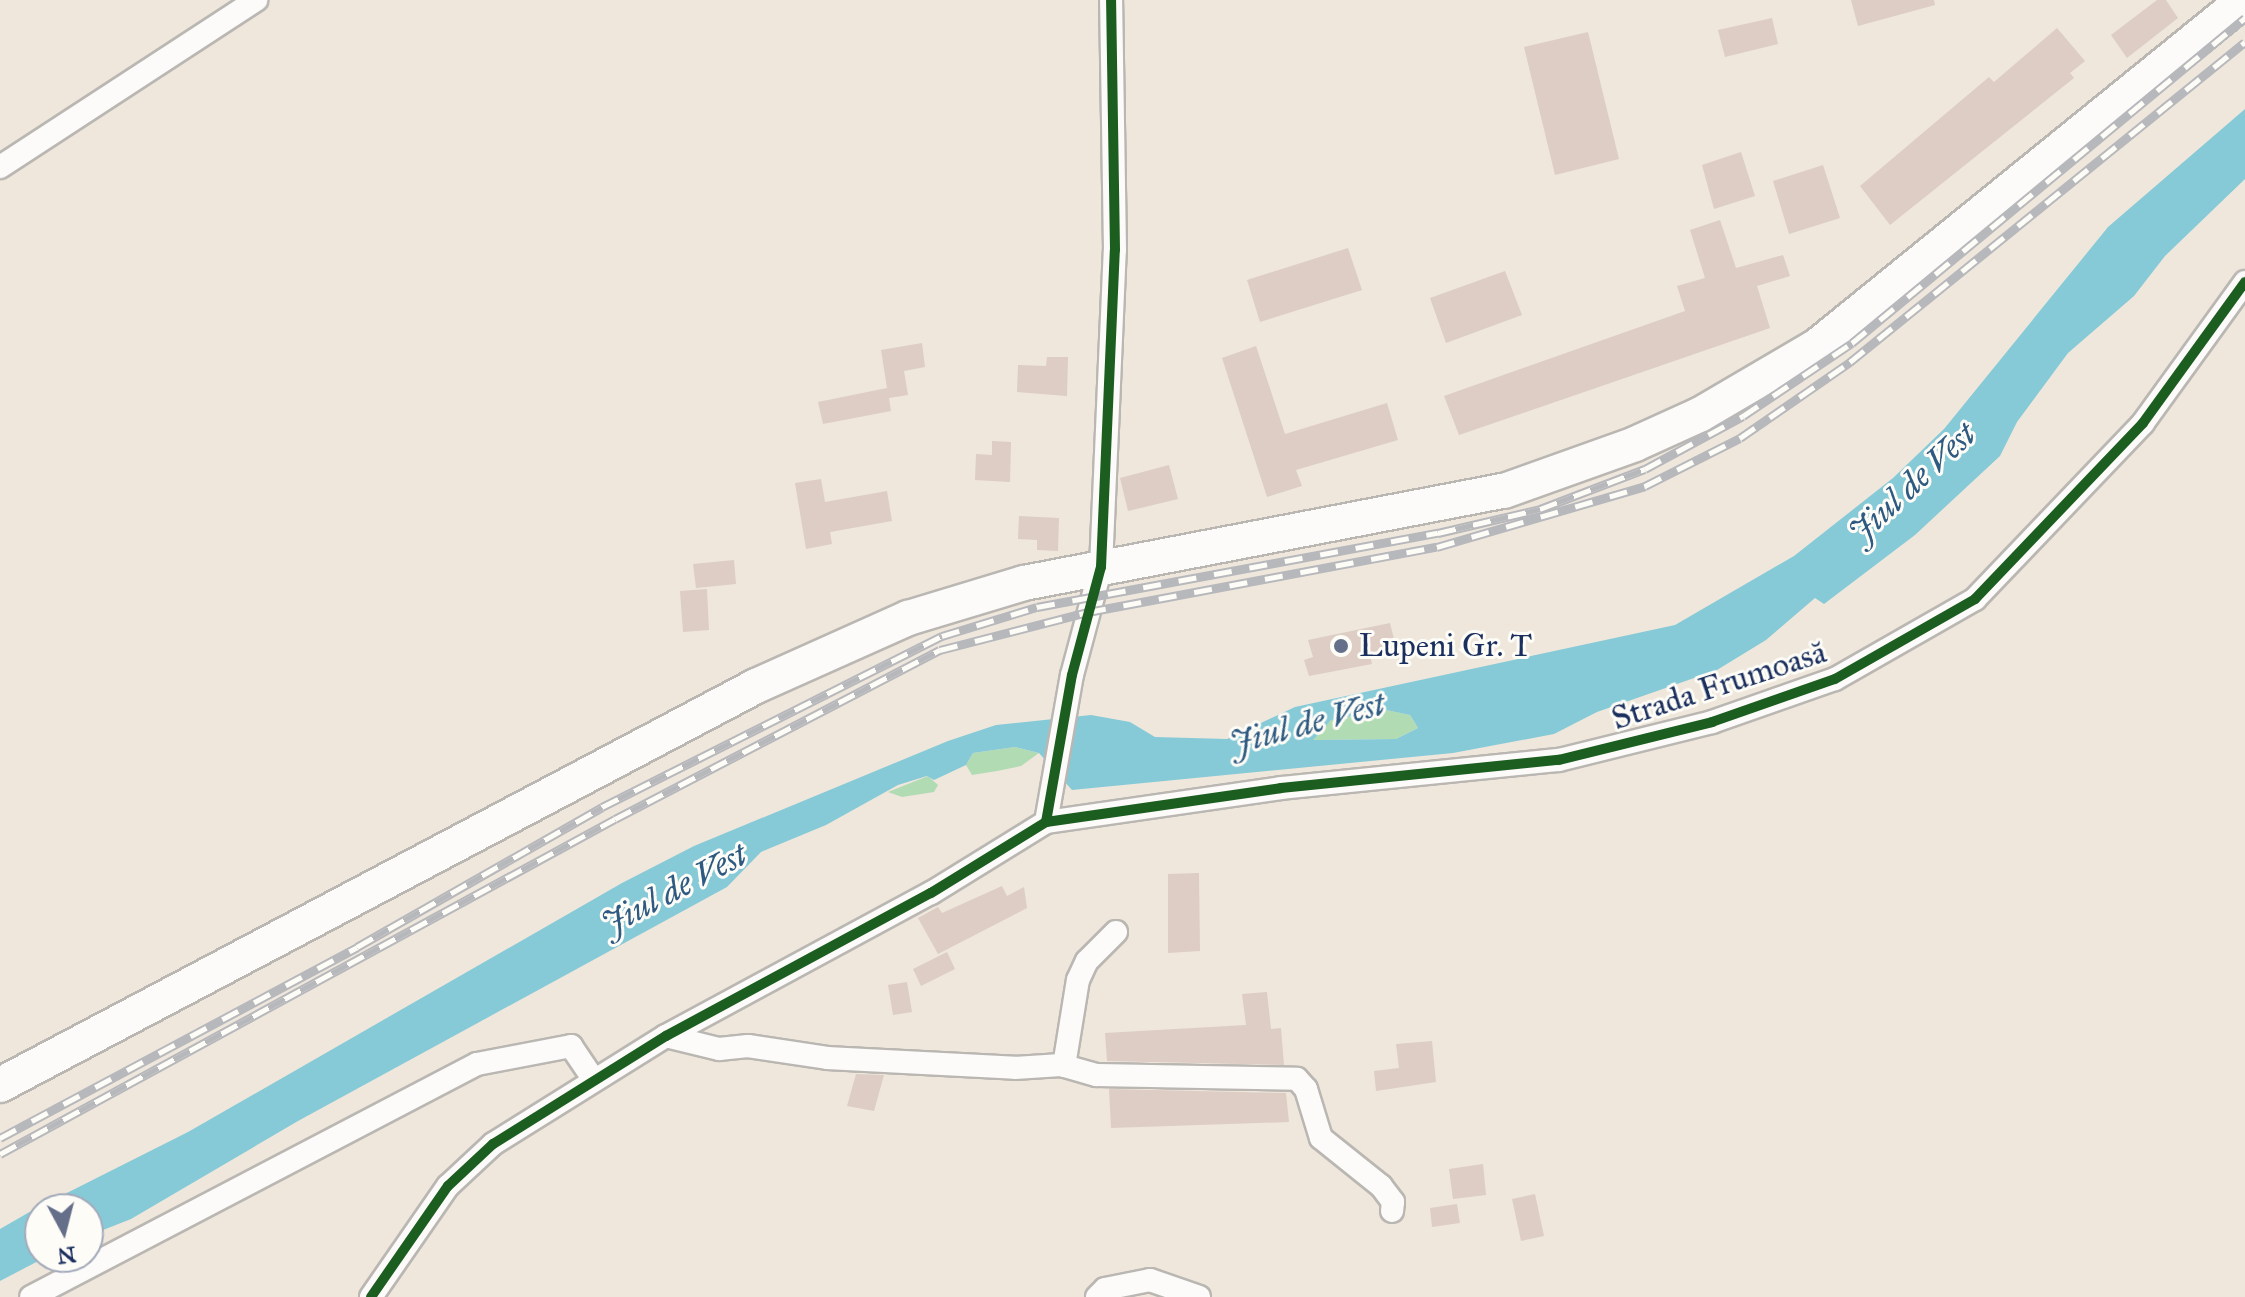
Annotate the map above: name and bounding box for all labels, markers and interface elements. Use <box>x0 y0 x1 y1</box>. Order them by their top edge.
water label: Jiul de Vest <box>1840 414 1984 552</box>
place label: Lupeni Gr. T <box>1359 627 1532 665</box>
street label: Strada Frumoasă <box>1607 633 1831 739</box>
marker: Lupeni Gr. T <box>1330 635 1352 657</box>
water label: Jiul de Vest <box>1225 683 1389 763</box>
water label: Jiul de Vest <box>594 834 754 944</box>
north arrow <box>24 1193 104 1273</box>
text: N <box>56 1241 78 1270</box>

